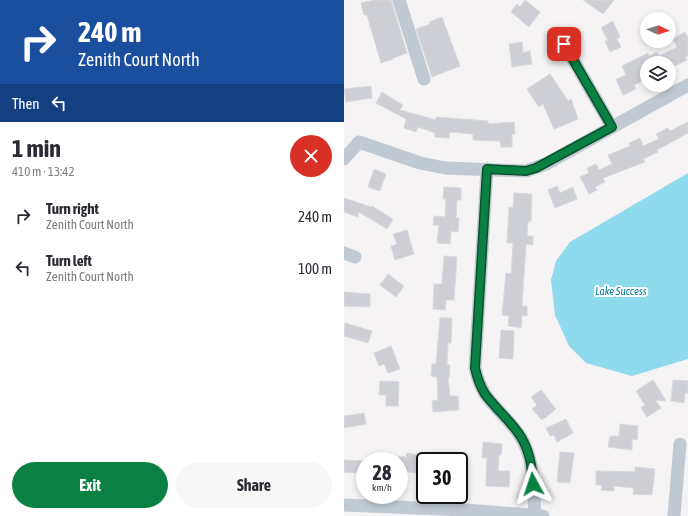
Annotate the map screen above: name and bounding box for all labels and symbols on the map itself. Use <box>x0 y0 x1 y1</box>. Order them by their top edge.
north arrow <box>640 12 676 48</box>
pin <box>547 27 581 61</box>
water label: Lake Success <box>595 285 647 297</box>
speed limit sign: 30 <box>416 452 468 504</box>
position arrow <box>512 463 554 505</box>

